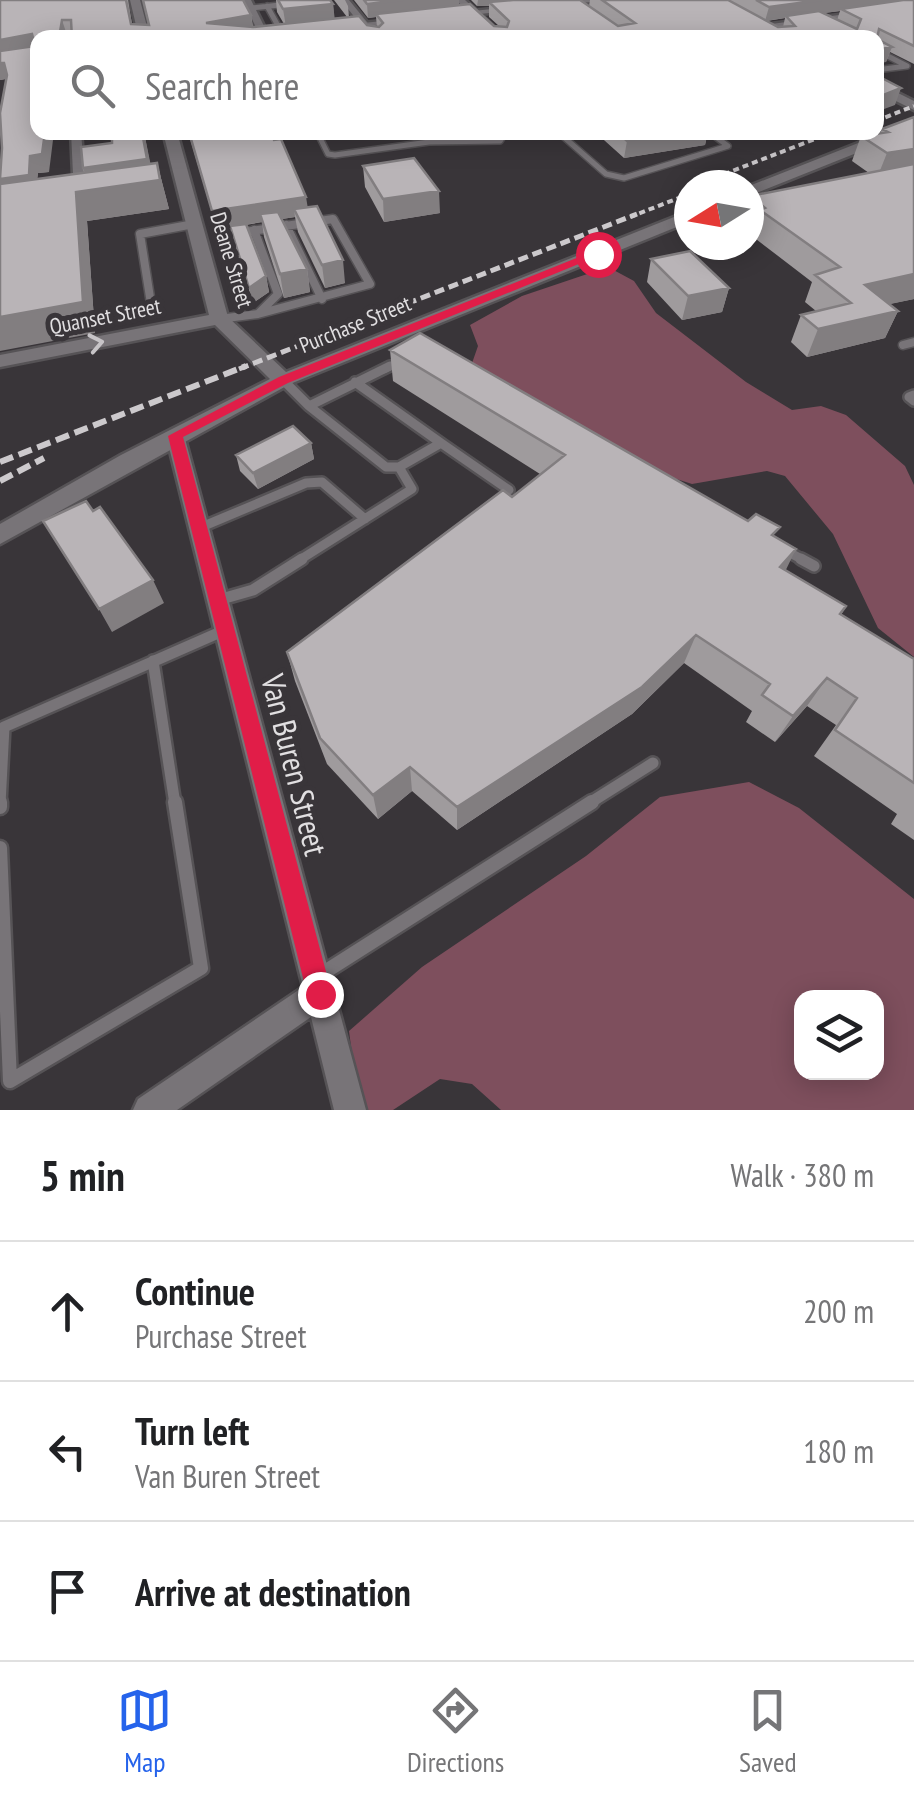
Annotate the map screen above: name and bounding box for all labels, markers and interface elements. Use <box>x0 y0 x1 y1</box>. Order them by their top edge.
search box <box>30 30 884 140</box>
icon: search <box>65 58 120 113</box>
text: Search here <box>145 61 299 110</box>
north arrow <box>674 170 764 260</box>
street label: Deane Street <box>204 209 260 311</box>
route start <box>576 232 622 278</box>
street label: Purchase Street <box>295 289 415 359</box>
street label: Quanset Street <box>47 291 163 341</box>
one-way arrow <box>87 333 104 354</box>
street label: Van Buren Street <box>252 669 338 860</box>
route end <box>298 972 344 1018</box>
map controls <box>794 990 884 1080</box>
button: layers <box>794 990 884 1080</box>
text: 5 min <box>40 1148 125 1203</box>
text: Walk · 380 m <box>730 1154 874 1196</box>
text: Continue <box>135 1266 255 1315</box>
icon: ahead <box>40 1284 95 1339</box>
text: 200 m <box>803 1290 874 1332</box>
text: Purchase Street <box>135 1315 307 1357</box>
text: Turn left <box>135 1406 249 1455</box>
icon: left <box>40 1424 95 1479</box>
text: 180 m <box>803 1430 874 1472</box>
text: Van Buren Street <box>135 1455 320 1497</box>
icon: arrive <box>40 1564 95 1619</box>
text: Arrive at destination <box>135 1567 411 1616</box>
tab: Map <box>117 1683 172 1780</box>
tab: Directions <box>407 1683 504 1780</box>
tab: Saved <box>739 1683 797 1780</box>

